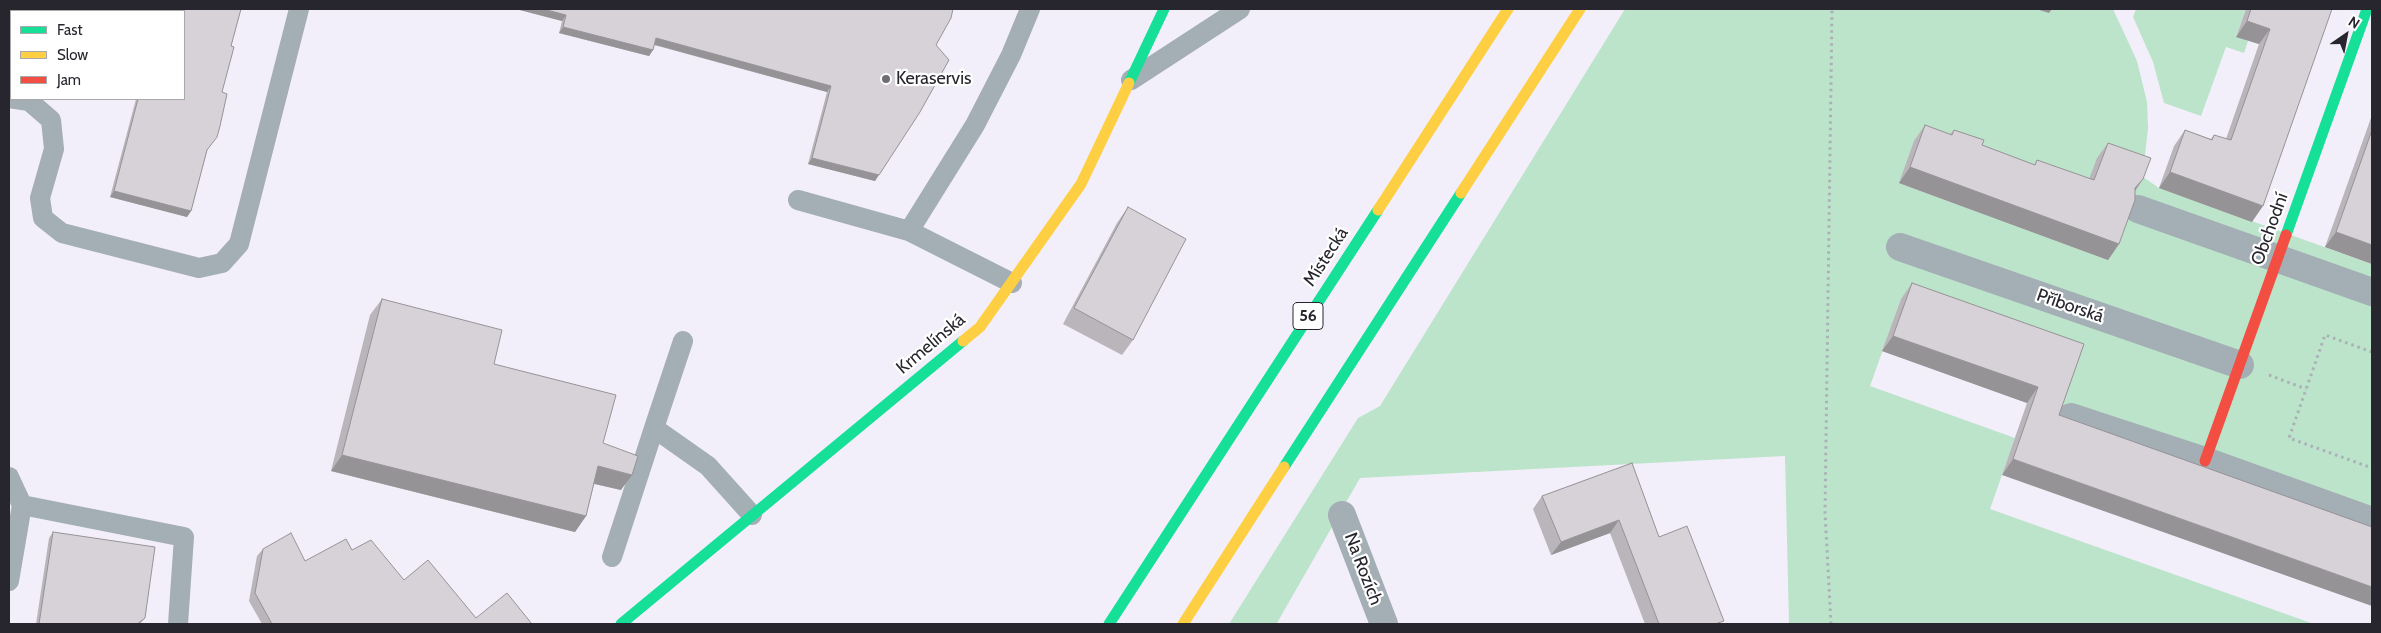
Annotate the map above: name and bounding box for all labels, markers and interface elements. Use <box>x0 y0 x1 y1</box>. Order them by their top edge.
legend <box>10 10 185 100</box>
north arrow <box>2321 10 2371 60</box>
text: N <box>2345 12 2363 33</box>
text: Fast <box>57 21 82 39</box>
text: Slow <box>57 46 88 64</box>
place label: Keraservis <box>896 68 971 90</box>
text: Jam <box>57 71 81 89</box>
marker: Keraservis <box>880 73 892 85</box>
street label: Obchodní <box>2247 190 2293 268</box>
street label: Místecká <box>1299 224 1353 290</box>
street label: Příborská <box>2034 284 2106 328</box>
road number: 56 <box>1293 302 1323 330</box>
street label: Krmelínská <box>892 309 970 379</box>
street label: Na Rozích <box>1339 530 1387 608</box>

